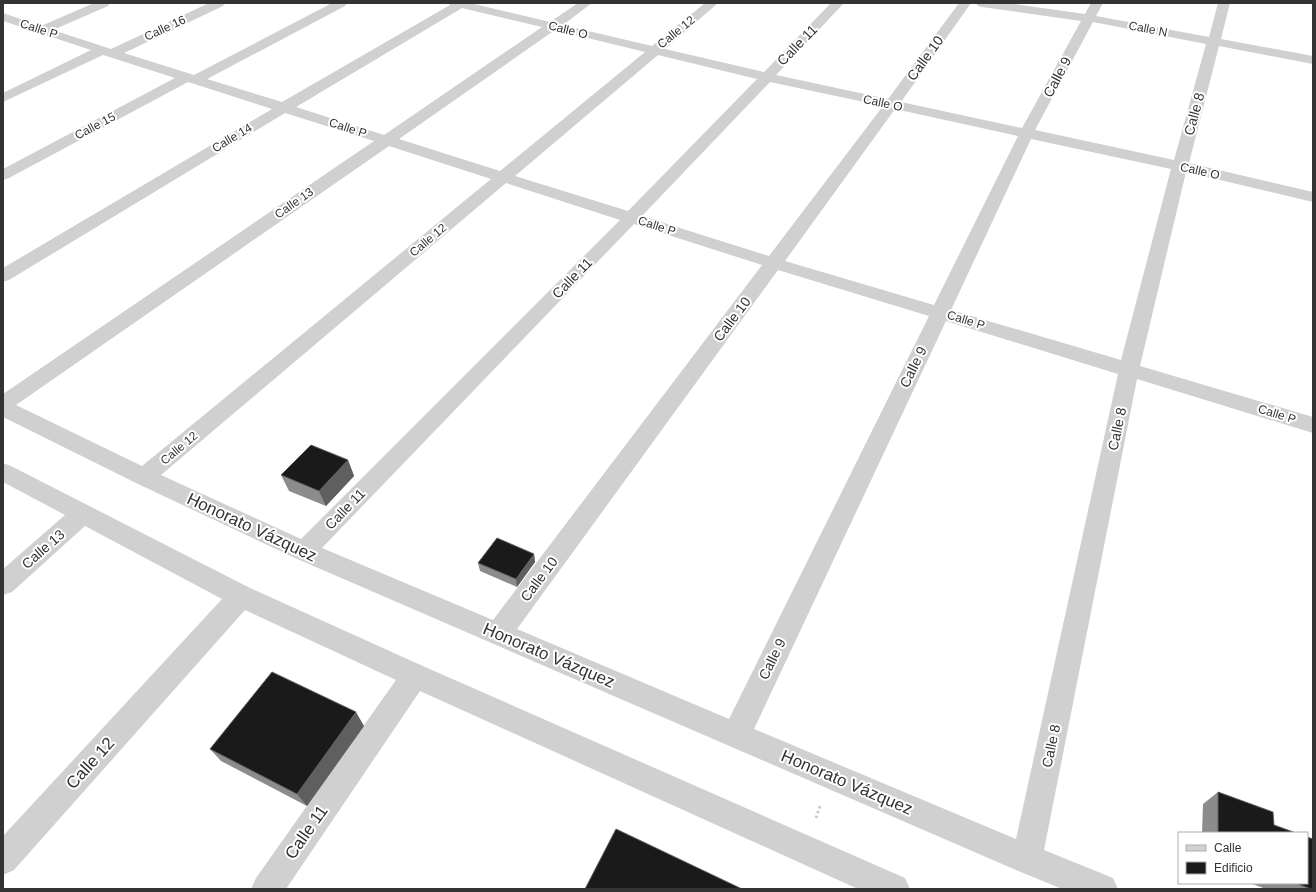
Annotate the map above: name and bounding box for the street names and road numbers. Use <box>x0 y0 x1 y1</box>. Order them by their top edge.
street label: Calle 16 <box>142 12 188 44</box>
street label: Calle 12 <box>654 13 698 51</box>
street label: Calle P <box>18 16 60 42</box>
street label: Calle O <box>547 18 589 42</box>
street label: Calle N <box>1127 18 1169 40</box>
street label: Calle 11 <box>774 21 820 69</box>
street label: Calle 10 <box>903 32 947 83</box>
street label: Calle 9 <box>1040 54 1074 100</box>
street label: Calle 8 <box>1181 91 1207 137</box>
street label: Calle O <box>862 92 904 114</box>
street label: Calle 15 <box>72 109 118 143</box>
street label: Calle P <box>327 115 369 141</box>
street label: Calle 14 <box>210 120 255 155</box>
street label: Calle O <box>1179 160 1221 182</box>
street label: Calle 13 <box>272 184 316 221</box>
street label: Calle P <box>636 213 678 239</box>
street label: Calle 12 <box>407 220 450 260</box>
street label: Calle 11 <box>549 254 595 302</box>
street label: Calle 10 <box>710 294 754 344</box>
street label: Calle P <box>945 308 987 332</box>
street label: Calle 9 <box>896 344 930 390</box>
street label: Calle P <box>1256 402 1298 426</box>
street label: Calle 8 <box>1105 406 1129 452</box>
street label: Calle 12 <box>158 428 201 468</box>
street label: Calle 11 <box>322 485 368 533</box>
street label: Honorato Vázquez <box>184 489 320 566</box>
street label: Calle 13 <box>18 526 68 572</box>
street label: Calle 10 <box>517 554 561 604</box>
street label: Honorato Vázquez <box>480 619 617 692</box>
street label: Calle 9 <box>755 636 789 682</box>
street label: Calle 8 <box>1039 723 1063 769</box>
street label: Calle 12 <box>62 734 118 793</box>
street label: Honorato Vázquez <box>778 746 915 819</box>
street label: Calle 11 <box>281 802 332 863</box>

